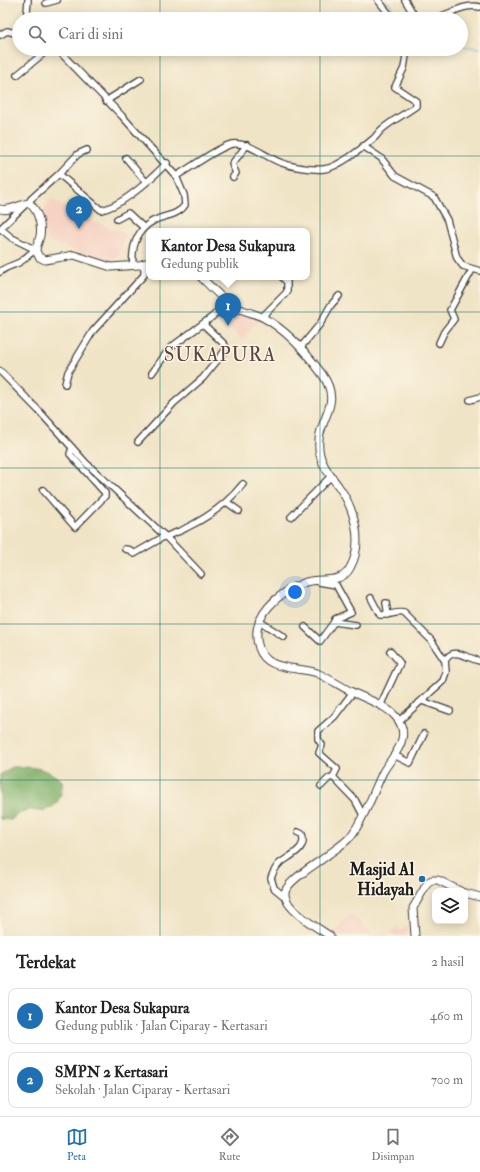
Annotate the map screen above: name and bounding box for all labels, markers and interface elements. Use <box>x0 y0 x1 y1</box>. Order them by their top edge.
search box <box>12 12 468 56</box>
icon: search <box>26 23 48 45</box>
text: Cari di sini <box>58 25 123 44</box>
pin: 2 <box>66 196 92 229</box>
popup <box>146 228 310 280</box>
text: Kantor Desa Sukapura <box>161 237 295 256</box>
text: Gedung publik <box>161 256 239 272</box>
pin: 1 <box>215 293 241 326</box>
district label: SUKAPURA <box>164 343 276 367</box>
your location <box>285 582 305 602</box>
place label: Masjid Al Hidayah <box>348 859 415 901</box>
marker: Masjid Al Hidayah <box>417 874 427 884</box>
map controls <box>432 888 468 924</box>
button: layers <box>432 888 468 924</box>
text: Terdekat <box>16 952 76 973</box>
text: 2 hasil <box>431 954 464 970</box>
text: Kantor Desa Sukapura <box>55 999 189 1018</box>
text: 1 <box>28 1008 32 1024</box>
text: 460 m <box>430 1008 463 1024</box>
text: Gedung publik · Jalan Ciparay - Kertasari <box>55 1018 268 1034</box>
text: SMPN 2 Kertasari <box>55 1063 168 1082</box>
text: 2 <box>27 1072 33 1088</box>
text: 700 m <box>431 1072 463 1088</box>
text: Sekolah · Jalan Ciparay - Kertasari <box>55 1082 230 1098</box>
tab: Peta <box>66 1126 88 1163</box>
tab: Rute <box>219 1126 241 1163</box>
tab: Disimpan <box>372 1126 414 1163</box>

